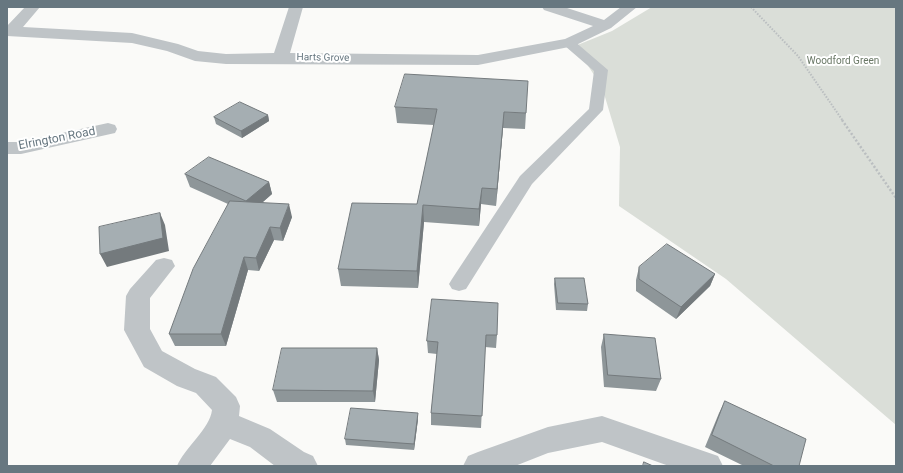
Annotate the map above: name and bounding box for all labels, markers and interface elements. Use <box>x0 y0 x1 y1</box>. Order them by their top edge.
street label: Harts Grove <box>296 52 350 64</box>
park label: Woodford Green <box>807 55 879 67</box>
street label: Elrington Road <box>17 125 97 153</box>

